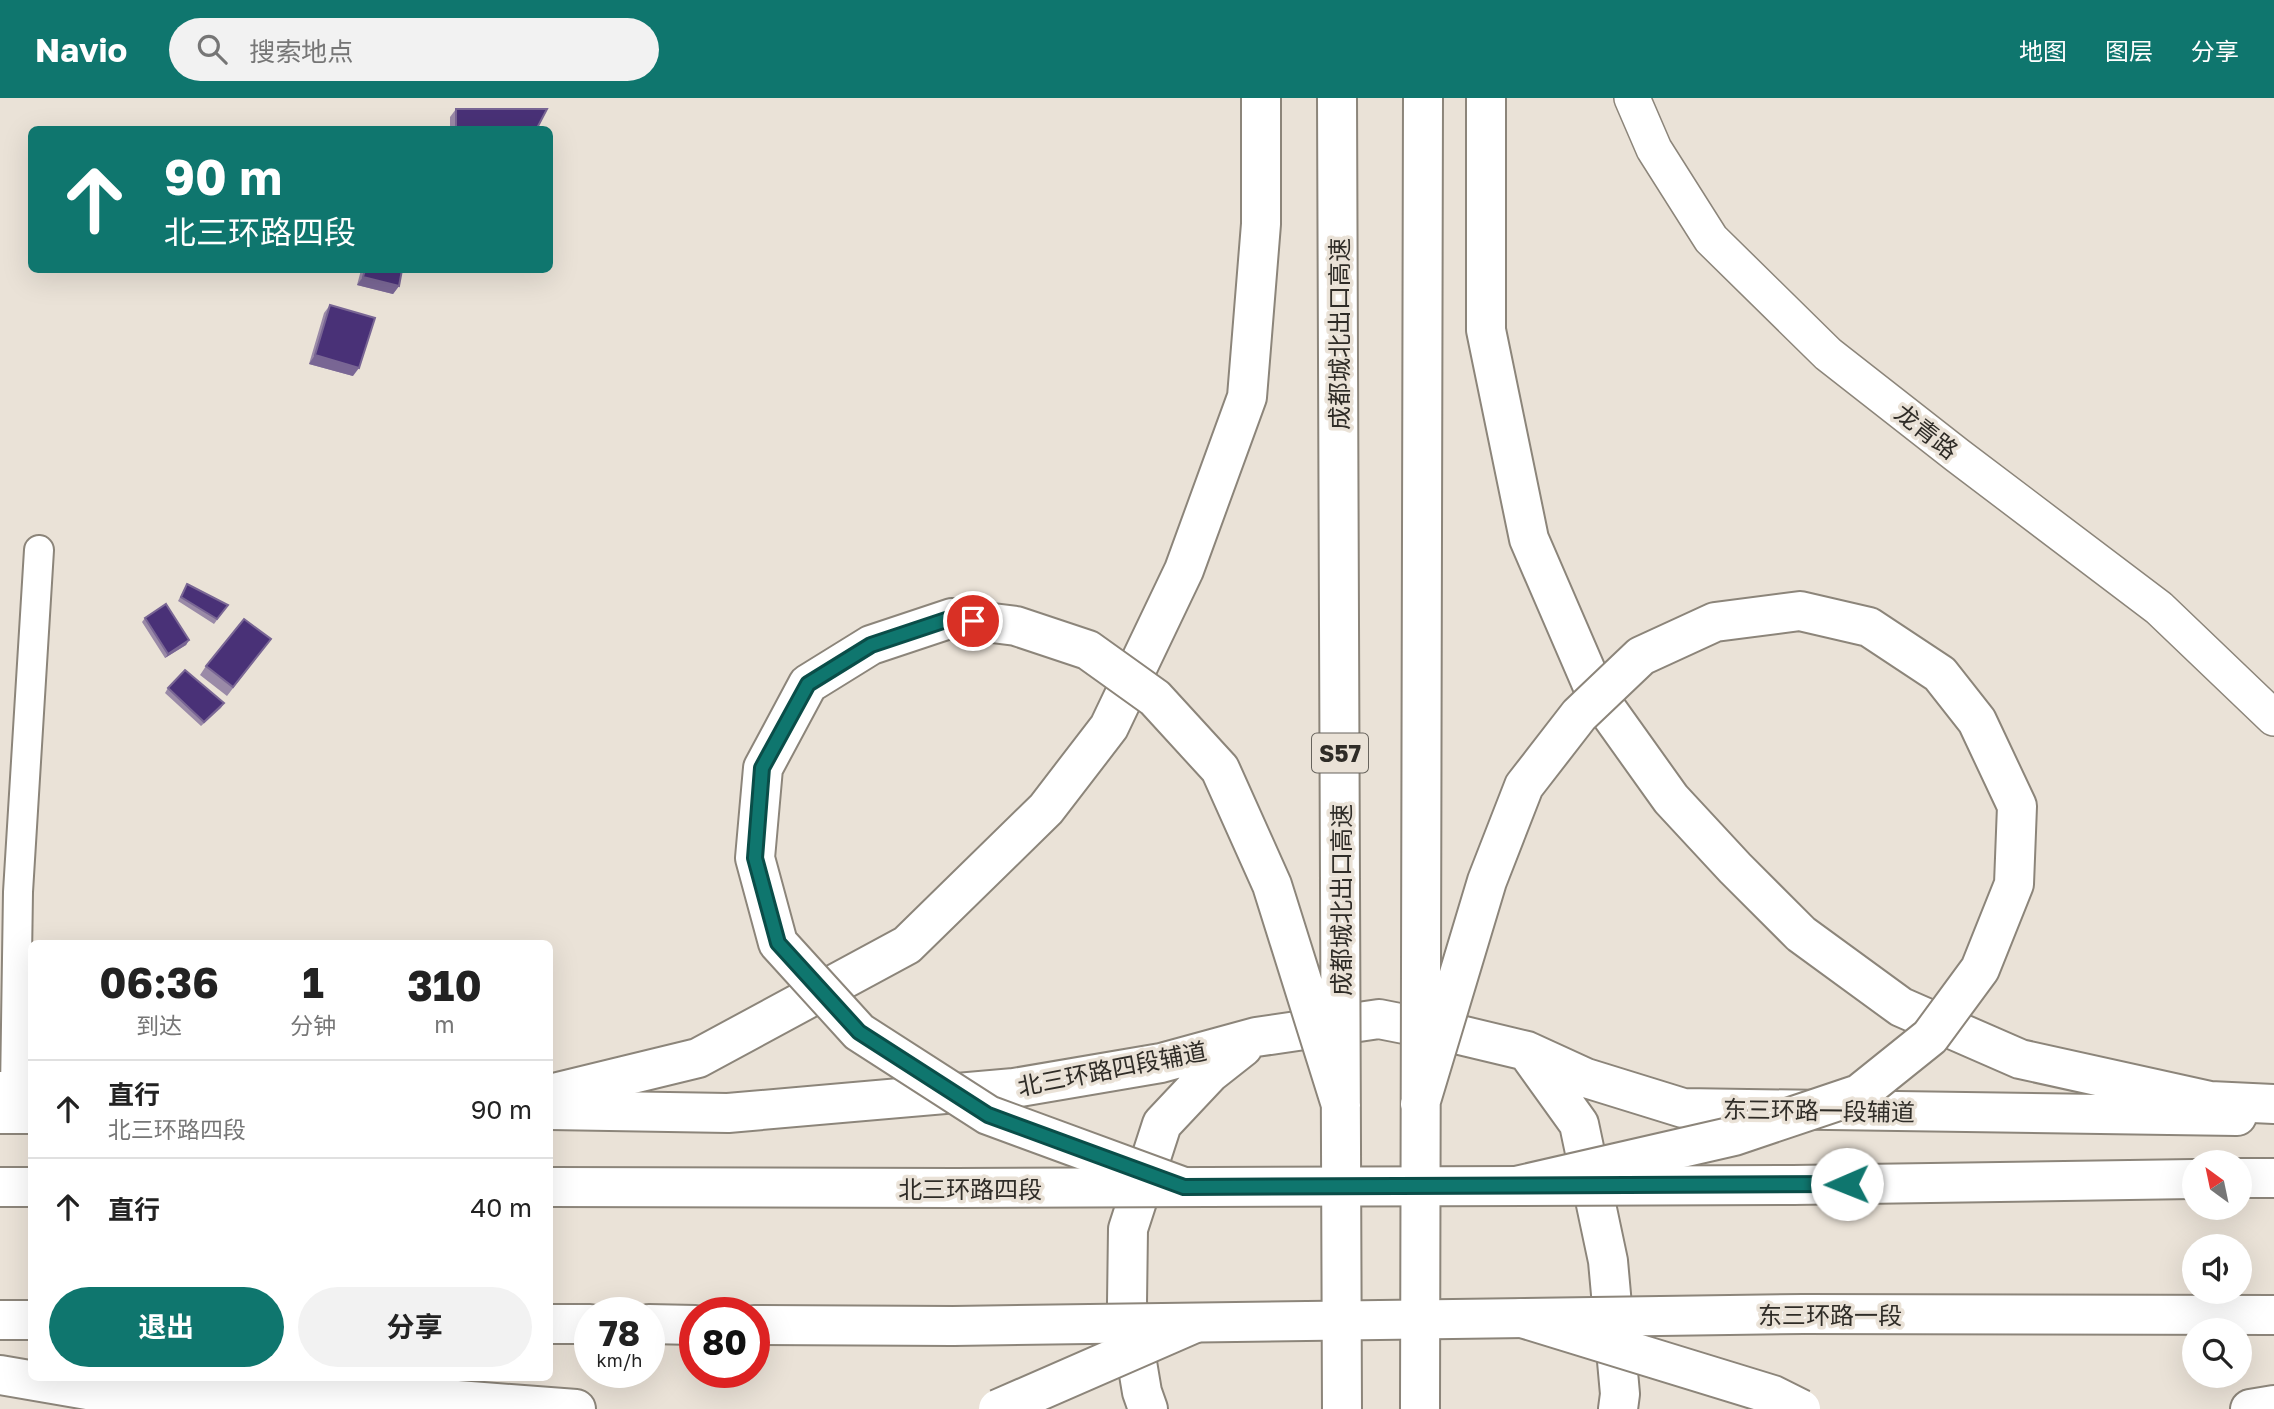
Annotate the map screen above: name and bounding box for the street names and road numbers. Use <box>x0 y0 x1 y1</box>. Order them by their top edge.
street label: 成都城北出口高速 <box>1324 238 1353 430</box>
street label: 龙青路 <box>1890 397 1964 465</box>
road number: S57 <box>1312 734 1368 772</box>
street label: 成都城北出口高速 <box>1326 804 1355 996</box>
street label: 北三环路四段辅道 <box>1015 1035 1209 1101</box>
street label: 东三环路一段辅道 <box>1723 1094 1915 1126</box>
street label: 北三环路四段 <box>898 1174 1042 1203</box>
street label: 东三环路一段 <box>1758 1300 1902 1329</box>

